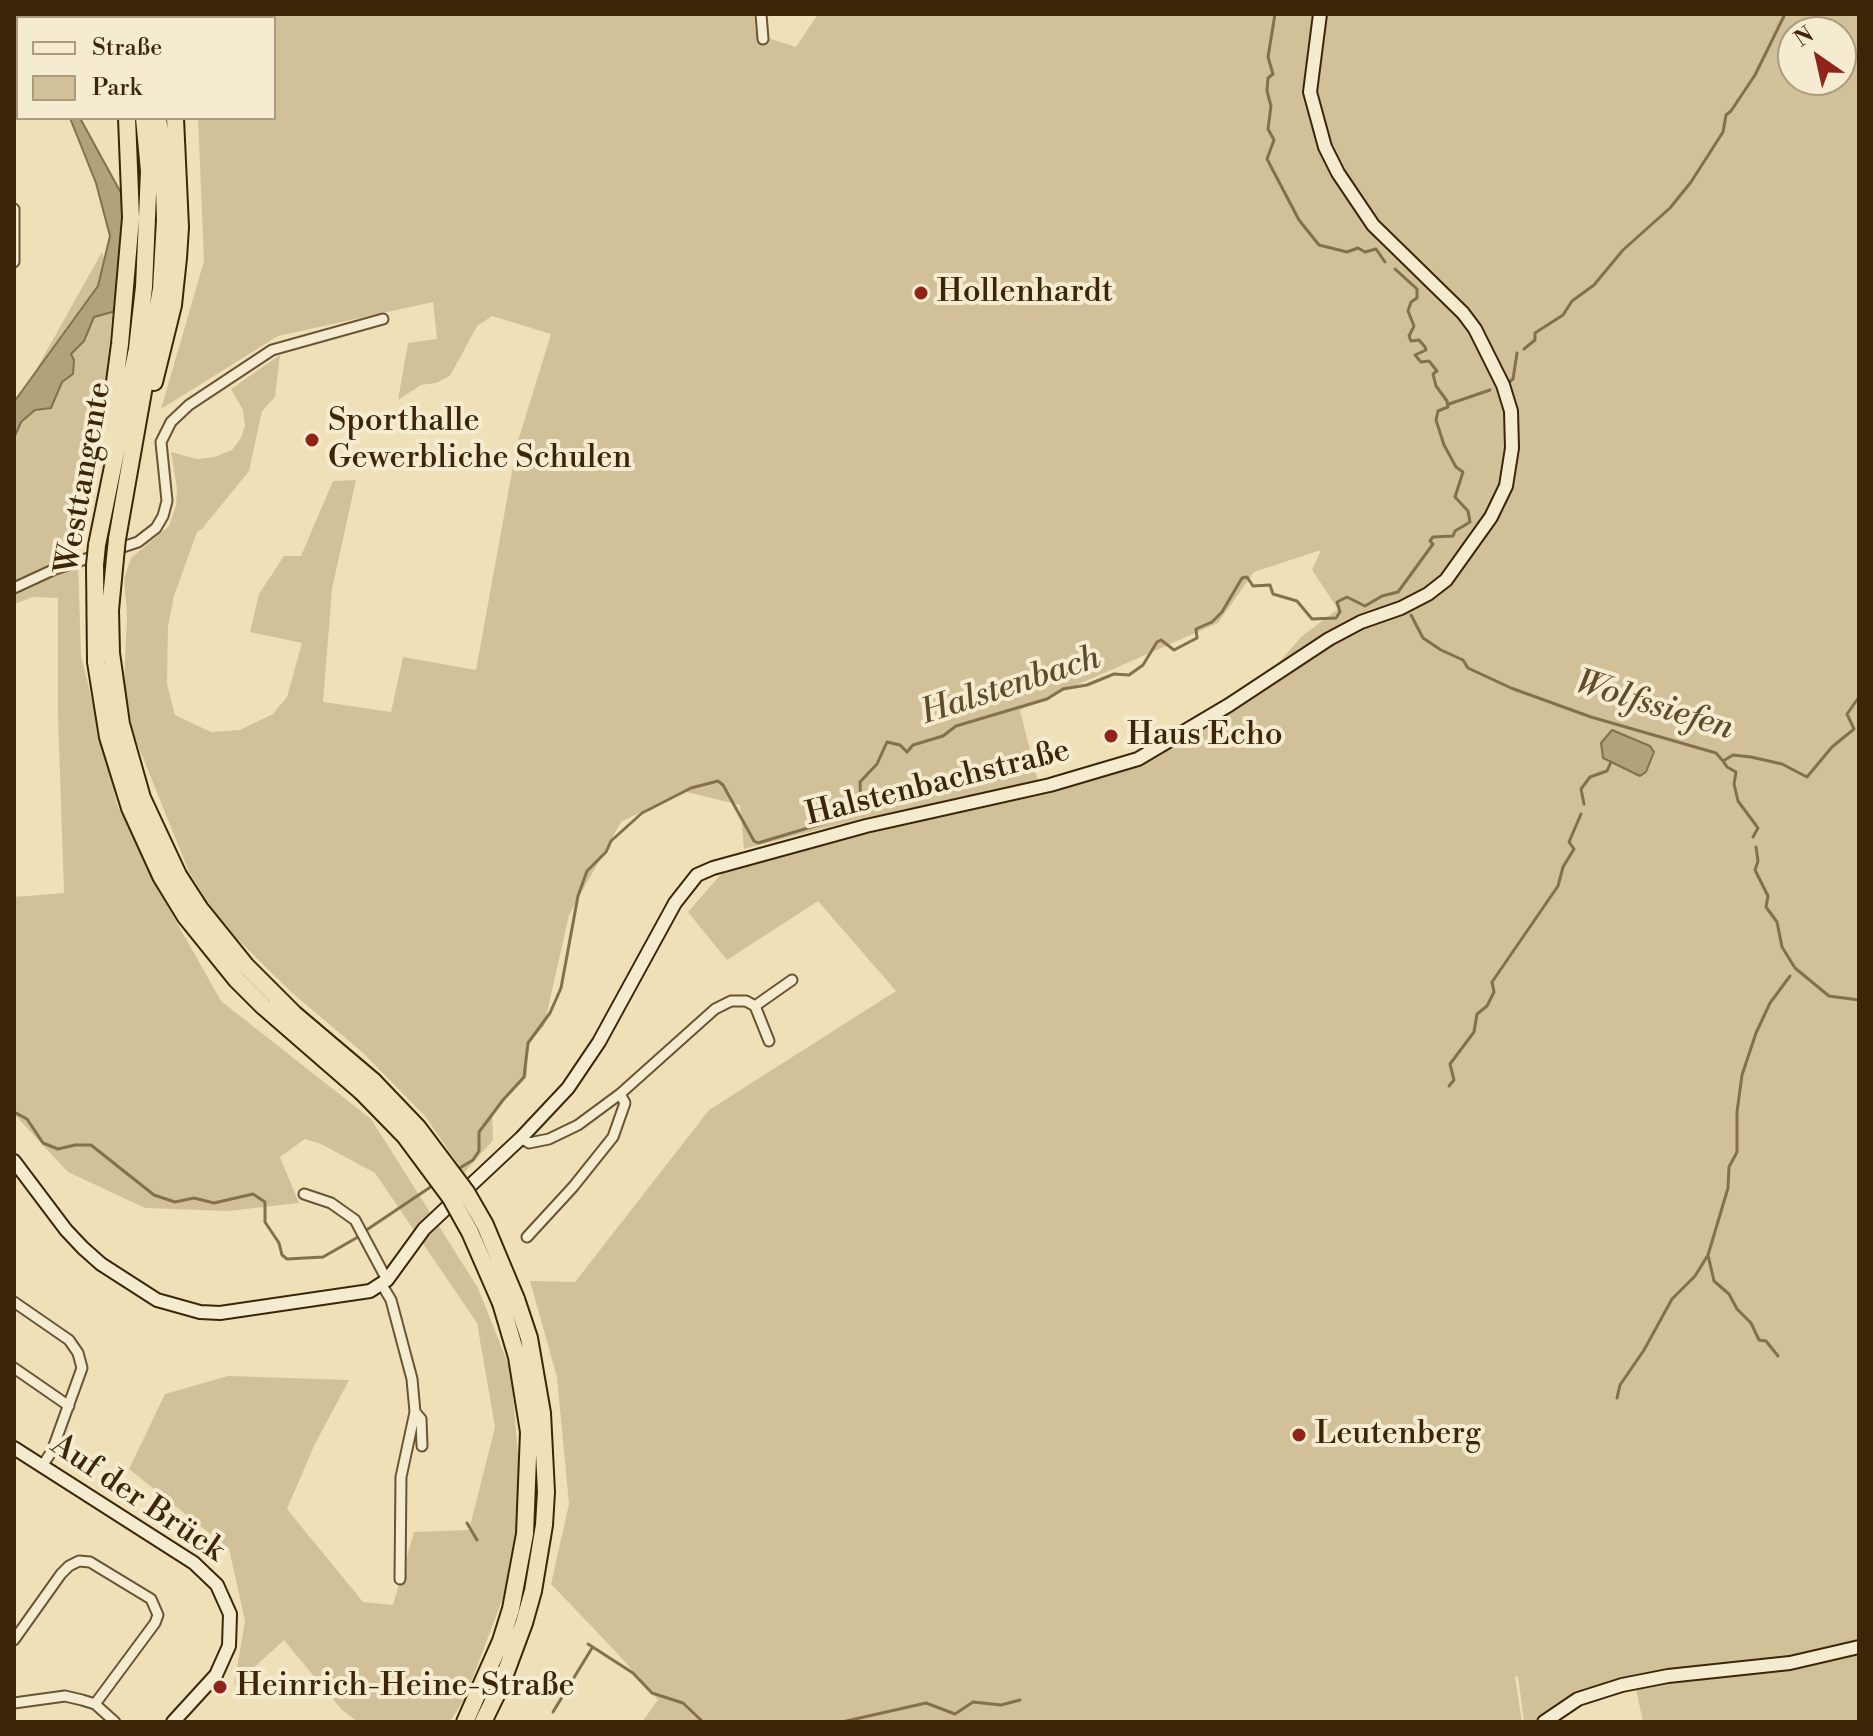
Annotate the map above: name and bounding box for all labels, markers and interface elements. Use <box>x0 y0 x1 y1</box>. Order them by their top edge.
legend <box>16 16 276 120</box>
north arrow <box>1777 16 1857 96</box>
text: N <box>1790 21 1819 53</box>
text: Straße <box>92 33 162 63</box>
text: Park <box>92 73 142 103</box>
place label: Hollenhardt <box>937 274 1113 312</box>
marker: Hollenhardt <box>912 284 930 302</box>
street label: Westtangente <box>49 379 121 577</box>
place label: Sporthalle Gewerbliche Schulen <box>328 403 632 478</box>
marker: Sporthalle Gewerbliche Schulen <box>303 431 321 449</box>
water label: Halstenbach <box>916 639 1106 735</box>
water label: Wolfssiefen <box>1570 664 1738 750</box>
place label: Haus Echo <box>1127 717 1283 755</box>
marker: Haus Echo <box>1102 727 1120 745</box>
street label: Halstenbachstraße <box>802 733 1074 835</box>
place label: Leutenberg <box>1315 1416 1481 1454</box>
marker: Leutenberg <box>1290 1426 1308 1444</box>
street label: Auf der Brück <box>43 1427 231 1571</box>
place label: Heinrich-Heine-Straße <box>236 1668 575 1706</box>
marker: Heinrich-Heine-Straße <box>211 1678 229 1696</box>

